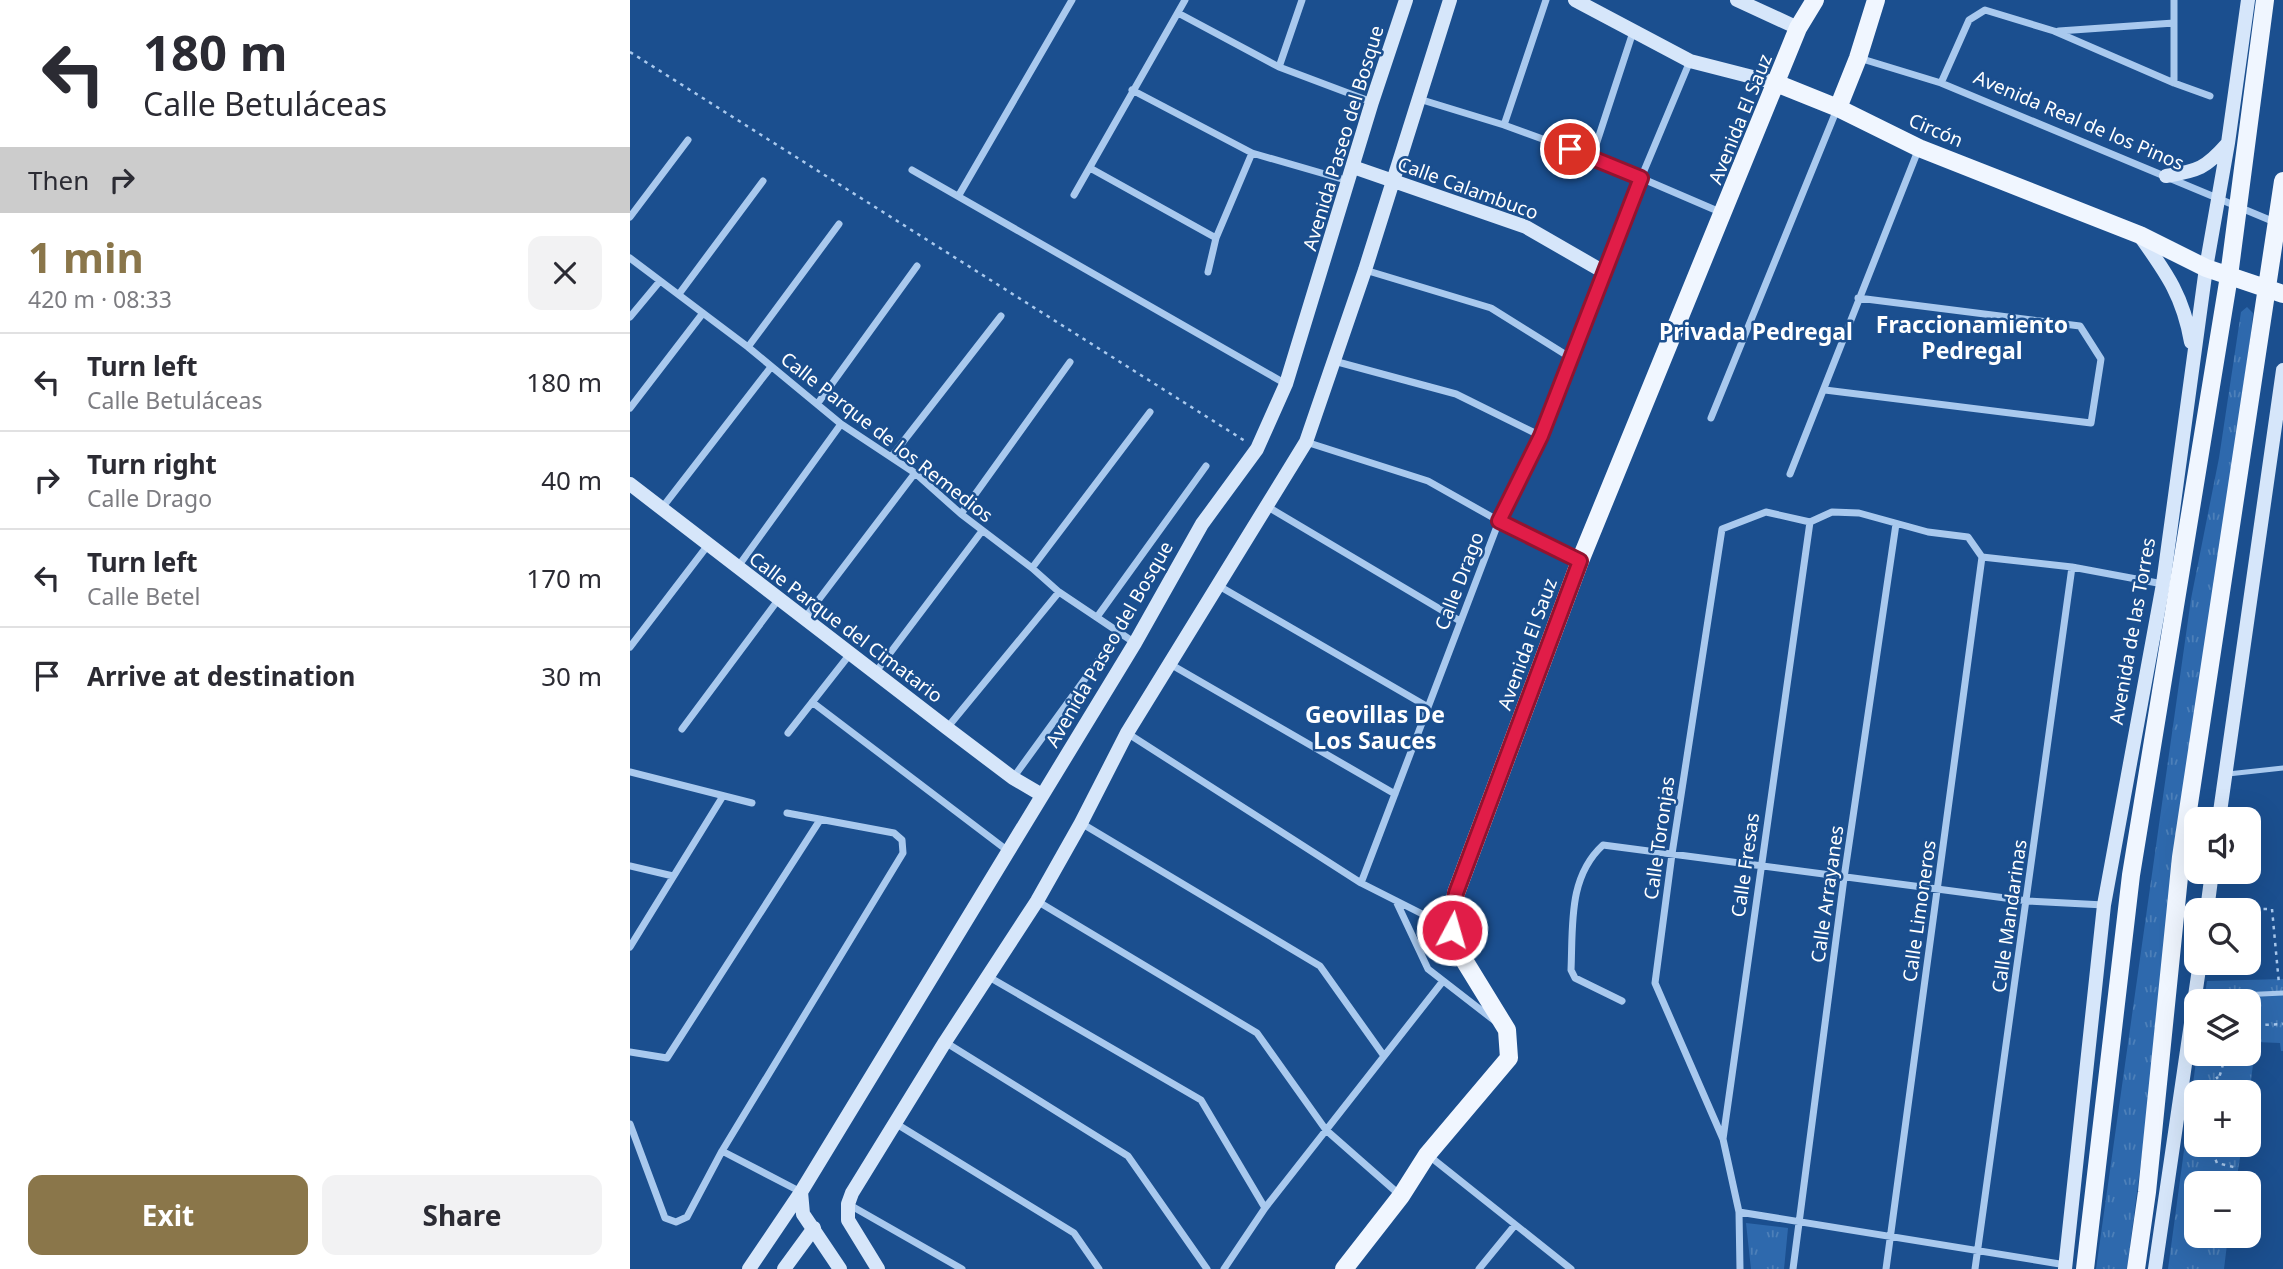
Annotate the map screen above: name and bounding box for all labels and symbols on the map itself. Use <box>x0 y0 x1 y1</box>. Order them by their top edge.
street label: Avenida Paseo del Bosque <box>1296 22 1390 254</box>
street label: Avenida El Sauz <box>1702 50 1778 188</box>
street label: Avenida Real de los Pinos <box>1970 64 2188 176</box>
street label: Circón <box>1905 107 1967 153</box>
pin <box>1540 119 1600 179</box>
street label: Calle Calambuco <box>1394 150 1542 226</box>
district label: Fraccionamiento Pedregal <box>1876 308 2068 366</box>
district label: Privada Pedregal <box>1659 315 1853 347</box>
street label: Calle Parque de los Remedios <box>775 346 999 528</box>
street label: Calle Drago <box>1428 528 1490 634</box>
street label: Avenida Paseo del Bosque <box>1039 536 1179 752</box>
street label: Avenida de las Torres <box>2103 536 2161 726</box>
street label: Calle Parque del Cimatario <box>744 546 948 708</box>
street label: Avenida El Sauz <box>1491 574 1563 714</box>
district label: Geovillas De Los Sauces <box>1305 698 1445 756</box>
street label: Calle Toronjas <box>1637 775 1681 901</box>
street label: Calle Fresas <box>1725 811 1765 919</box>
street label: Calle Arrayanes <box>1805 824 1849 964</box>
street label: Calle Limoneros <box>1896 838 1942 984</box>
street label: Calle Mandarinas <box>1985 838 2033 994</box>
position arrow <box>1415 893 1489 967</box>

